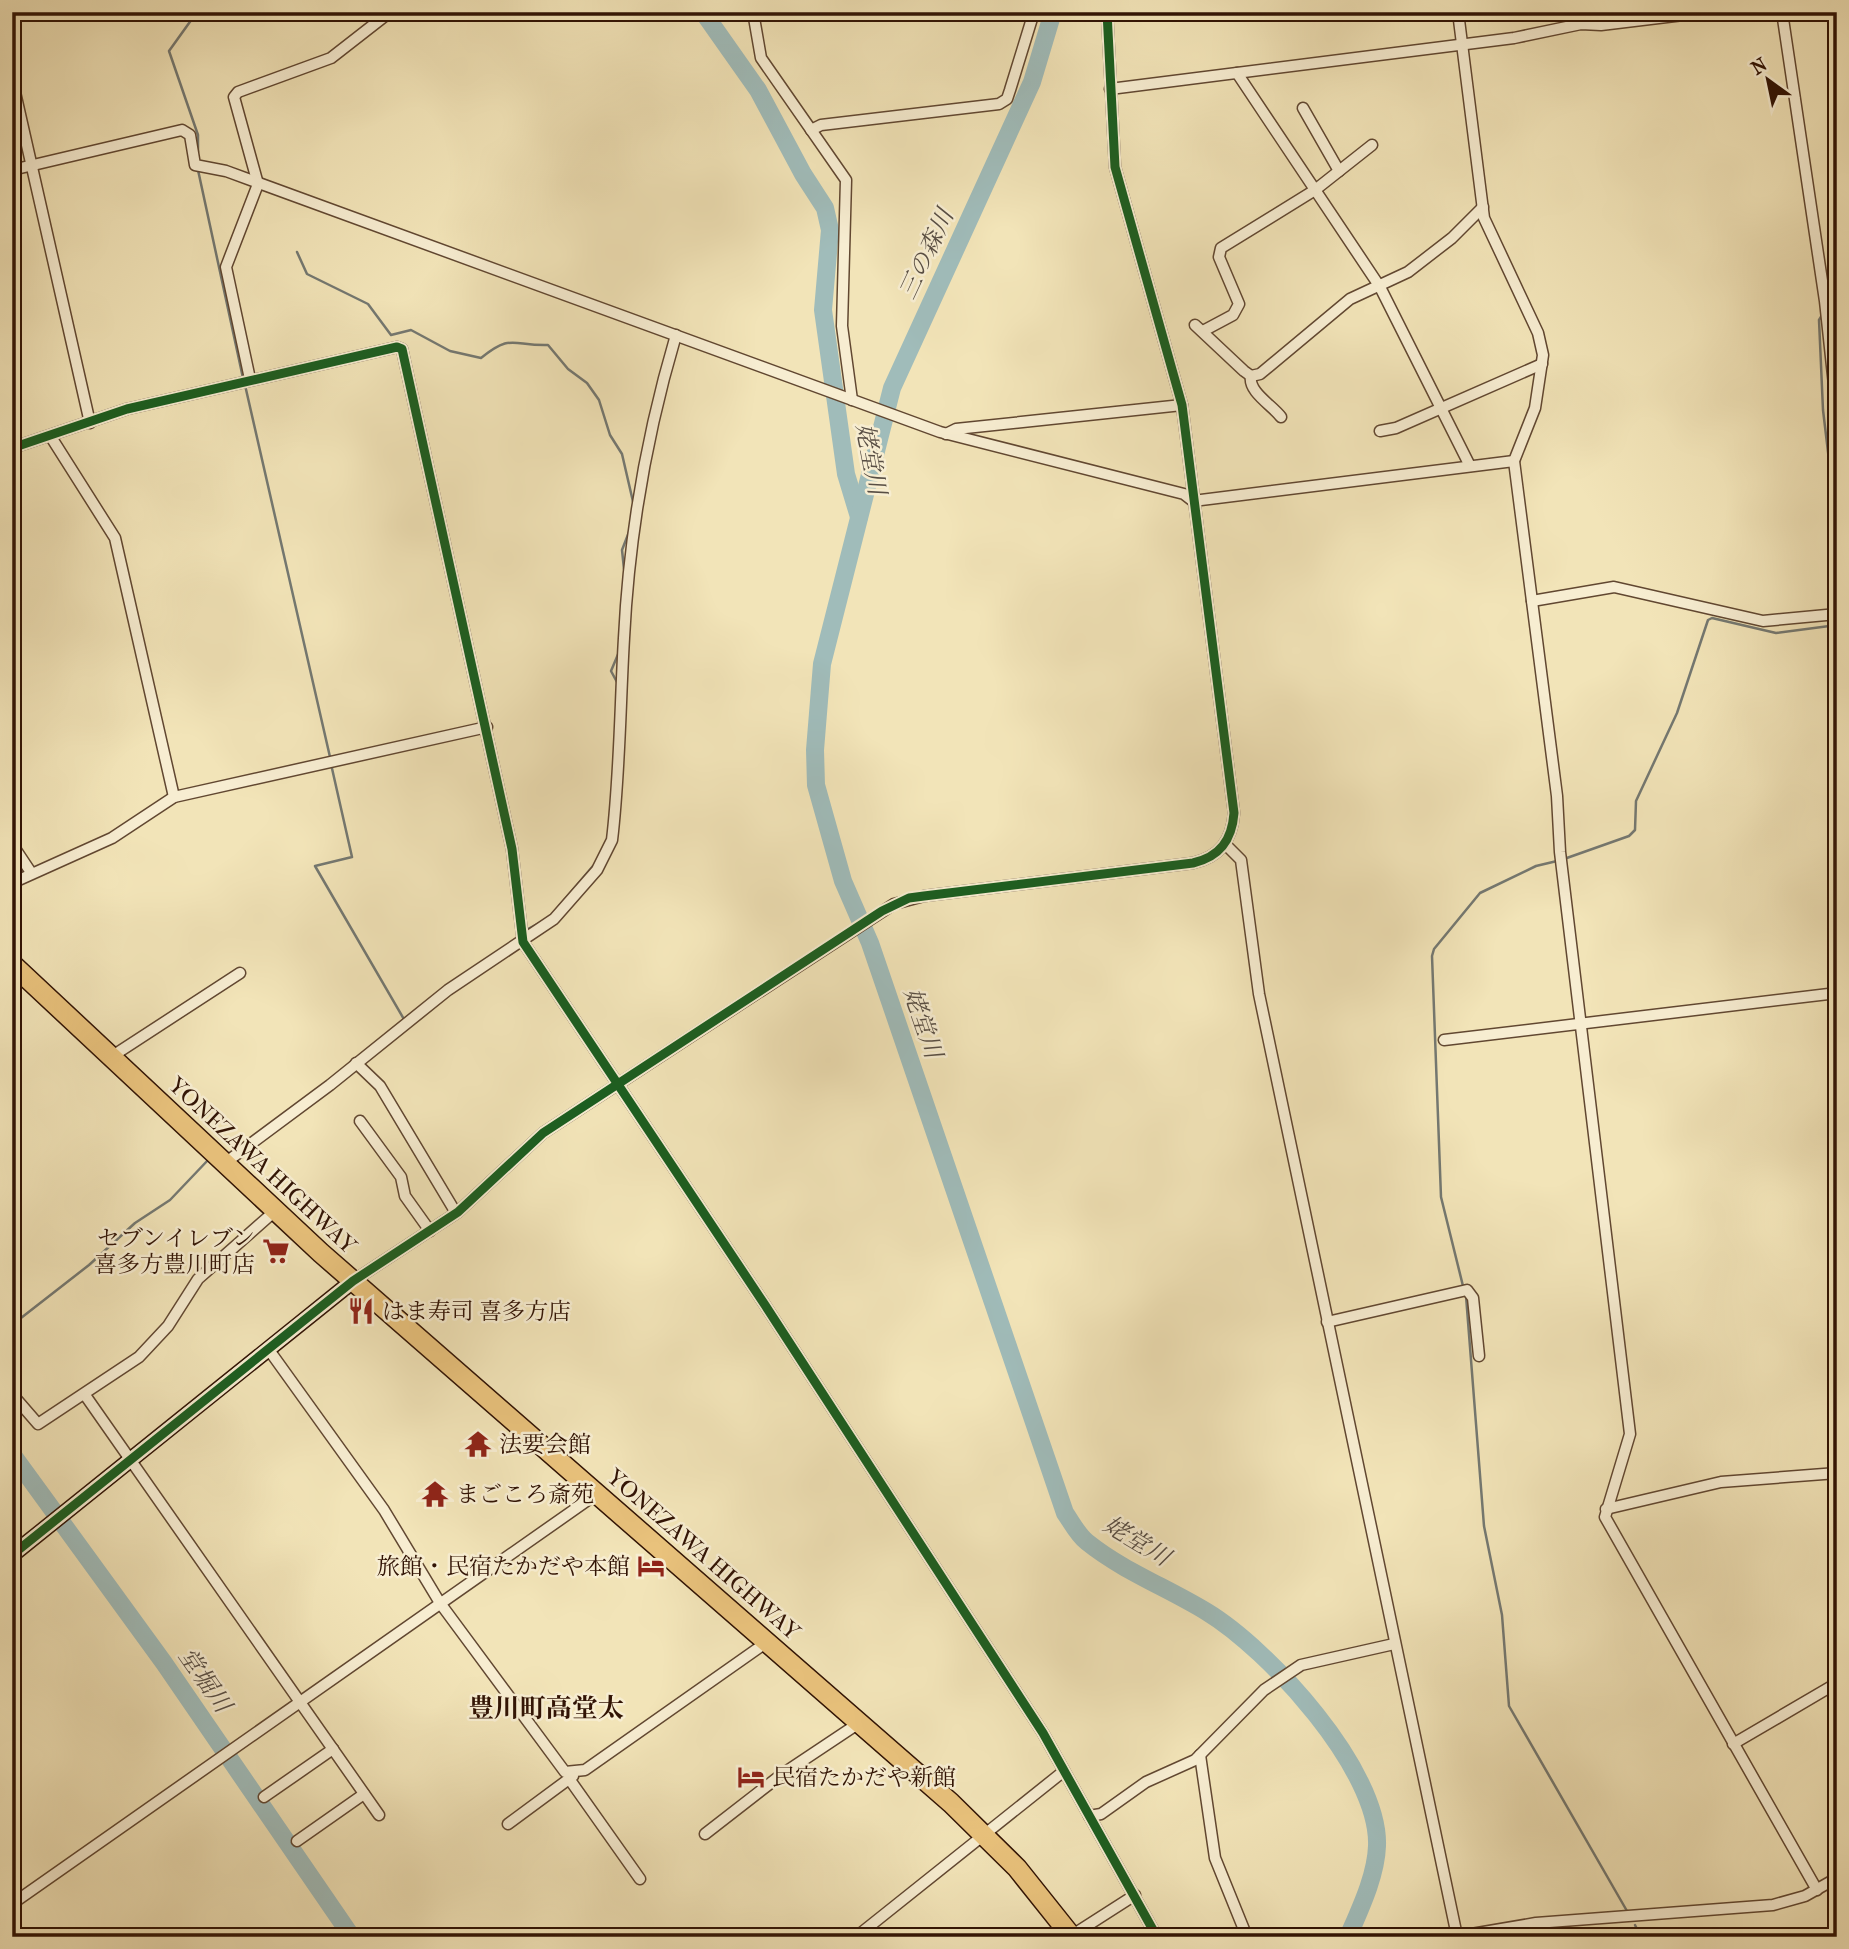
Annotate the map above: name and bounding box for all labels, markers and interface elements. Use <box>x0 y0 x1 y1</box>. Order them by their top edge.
north arrow <box>1734 46 1804 116</box>
text: N <box>1747 53 1772 80</box>
water label: 三の森川 <box>893 202 960 303</box>
water label: 姥堂川 <box>850 421 892 500</box>
water label: 姥堂川 <box>898 984 949 1064</box>
street label: YONEZAWA HIGHWAY <box>162 1071 363 1260</box>
place label: セブンイレブン 喜多方豊川町店 <box>94 1225 255 1278</box>
supermarket icon: セブンイレブン 喜多方豊川町店 <box>261 1236 291 1266</box>
restaurant icon: はま寿司 喜多方店 <box>346 1296 376 1326</box>
place label: はま寿司 喜多方店 <box>382 1298 571 1325</box>
temple icon: 法要会館 <box>463 1429 493 1459</box>
place label: 法要会館 <box>499 1431 591 1458</box>
street label: YONEZAWA HIGHWAY <box>601 1463 807 1646</box>
temple icon: まごころ斎苑 <box>420 1479 450 1509</box>
place label: まごころ斎苑 <box>456 1481 594 1508</box>
water label: 姥堂川 <box>1099 1510 1178 1573</box>
hotel icon: 旅館・民宿たかだや本館 <box>636 1551 666 1581</box>
place label: 旅館・民宿たかだや本館 <box>377 1553 630 1580</box>
water label: 堂堀川 <box>173 1642 239 1720</box>
district label: 豊川町高堂太 <box>468 1693 624 1724</box>
hotel icon: 民宿たかだや新館 <box>736 1762 766 1792</box>
place label: 民宿たかだや新館 <box>772 1764 956 1791</box>

